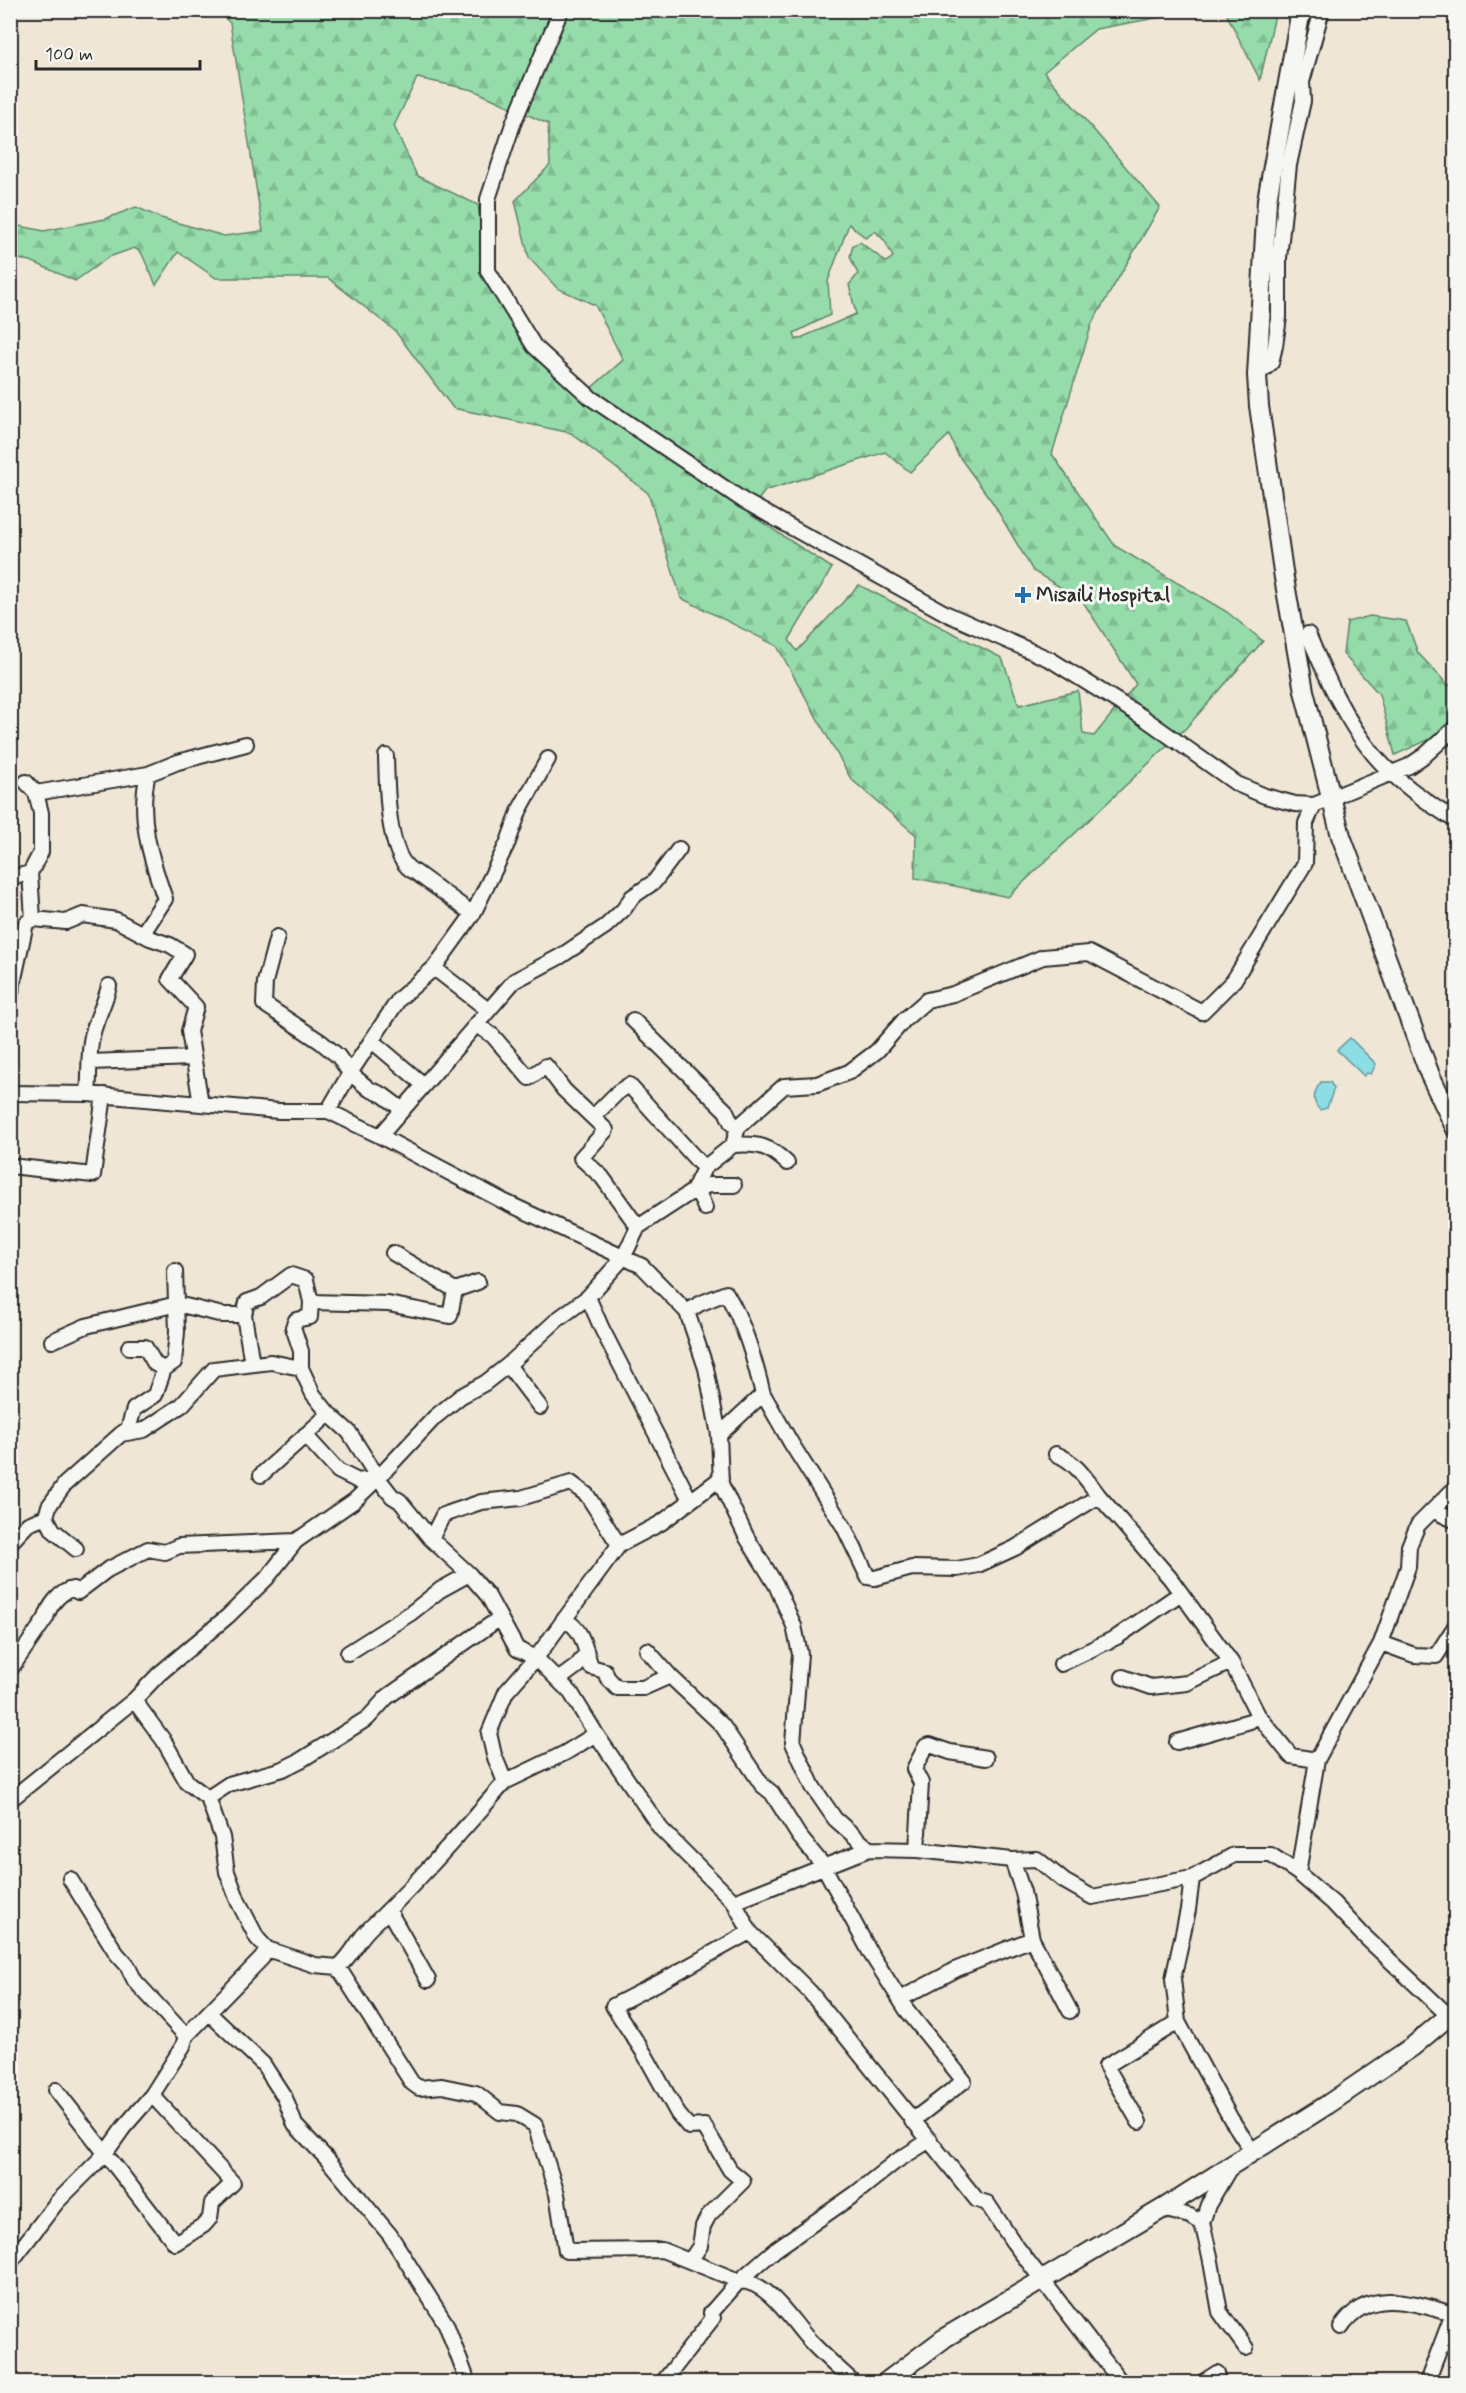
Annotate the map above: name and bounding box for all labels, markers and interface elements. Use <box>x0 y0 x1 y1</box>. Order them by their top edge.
scale bar <box>36 33 200 71</box>
text: 100 m <box>45 43 93 67</box>
place label: Misaili Hospital <box>1036 582 1170 609</box>
marker: Misaili Hospital <box>1014 586 1032 604</box>

